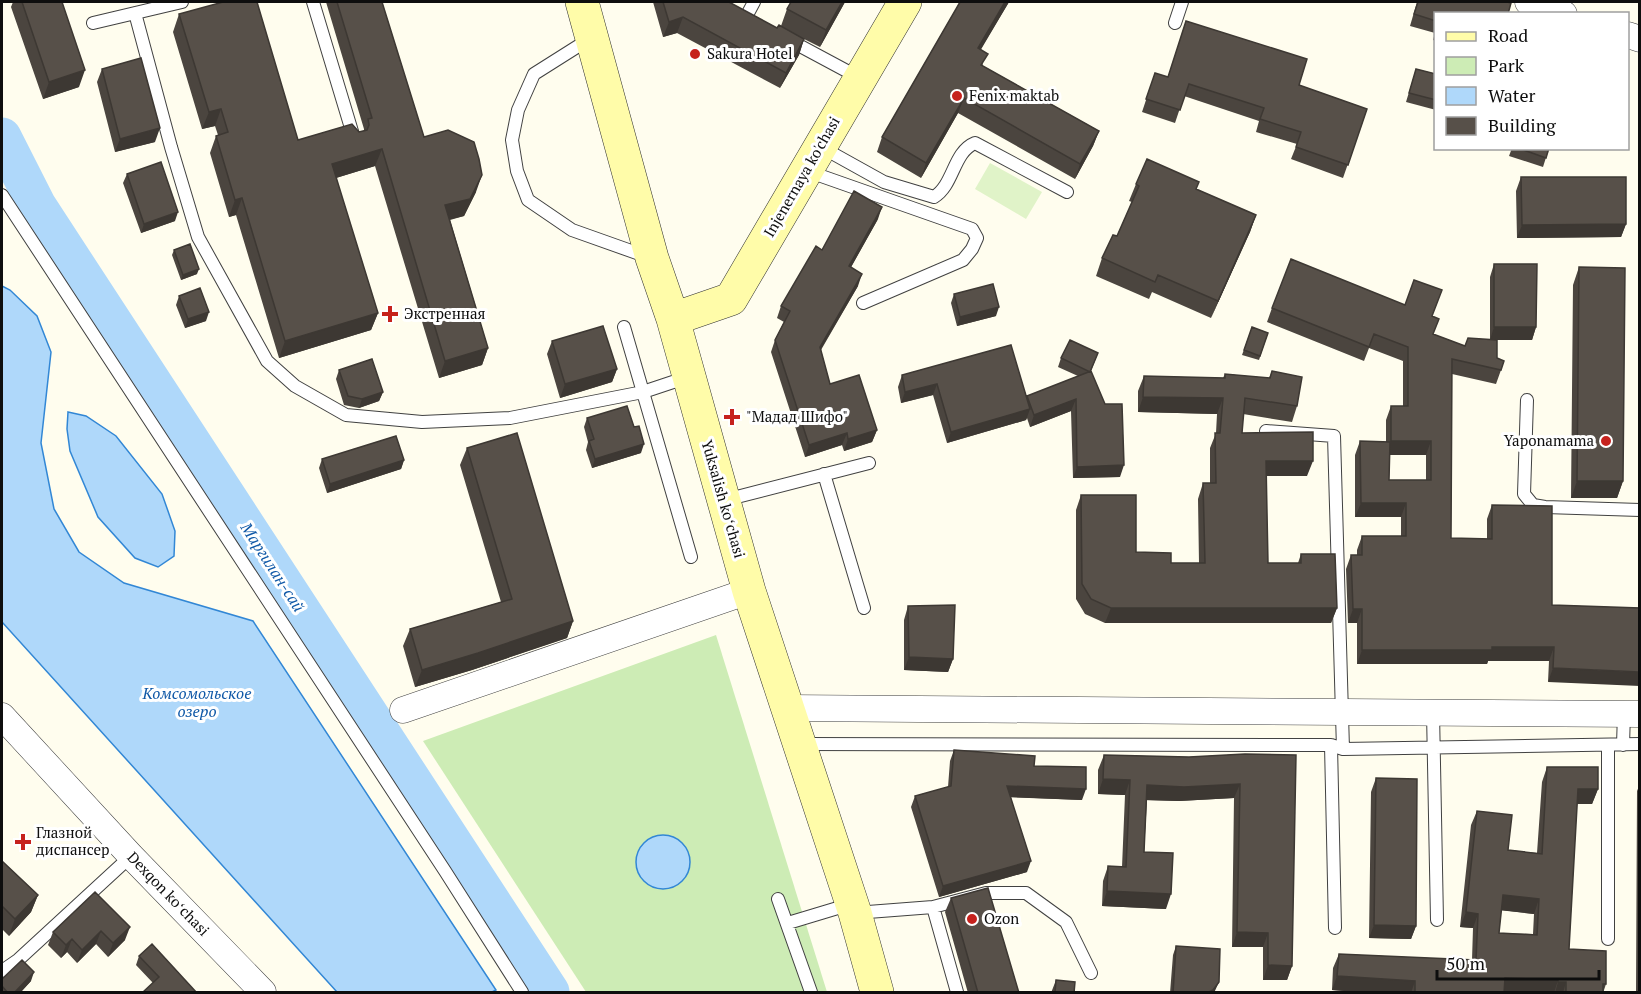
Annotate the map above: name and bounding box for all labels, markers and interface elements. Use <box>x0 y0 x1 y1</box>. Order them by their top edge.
legend <box>1434 12 1629 150</box>
text: Road <box>1488 23 1528 47</box>
place label: Sakura Hotel <box>707 43 793 63</box>
marker: Sakura Hotel <box>688 47 702 61</box>
text: Park <box>1488 53 1525 77</box>
text: Water <box>1488 83 1535 107</box>
place label: Fenix maktab <box>969 85 1059 105</box>
marker: Fenix maktab <box>950 89 964 103</box>
street label: Injenernaya ko'chasi <box>758 113 844 240</box>
text: Building <box>1488 113 1556 137</box>
place label: Экстренная <box>404 303 486 323</box>
marker: Экстренная <box>381 305 399 323</box>
place label: "Мадад Шифо" <box>746 406 848 426</box>
marker: "Мадад Шифо" <box>723 408 741 426</box>
place label: Yaponamama <box>1504 430 1594 450</box>
marker: Yaponamama <box>1599 434 1613 448</box>
street label: Yuksalish koʻchasi <box>698 437 750 560</box>
water label: Маргилан-сай <box>235 517 310 616</box>
water label: Комсомольское озеро <box>142 682 251 722</box>
place label: Глазной диспансер <box>36 822 109 859</box>
marker: Глазной диспансер <box>14 833 32 851</box>
street label: Dexqon koʻchasi <box>123 847 214 940</box>
place label: Ozon <box>984 908 1019 928</box>
marker: Ozon <box>965 912 979 926</box>
scale bar <box>1437 943 1599 981</box>
text: 50 m <box>1446 951 1486 975</box>

